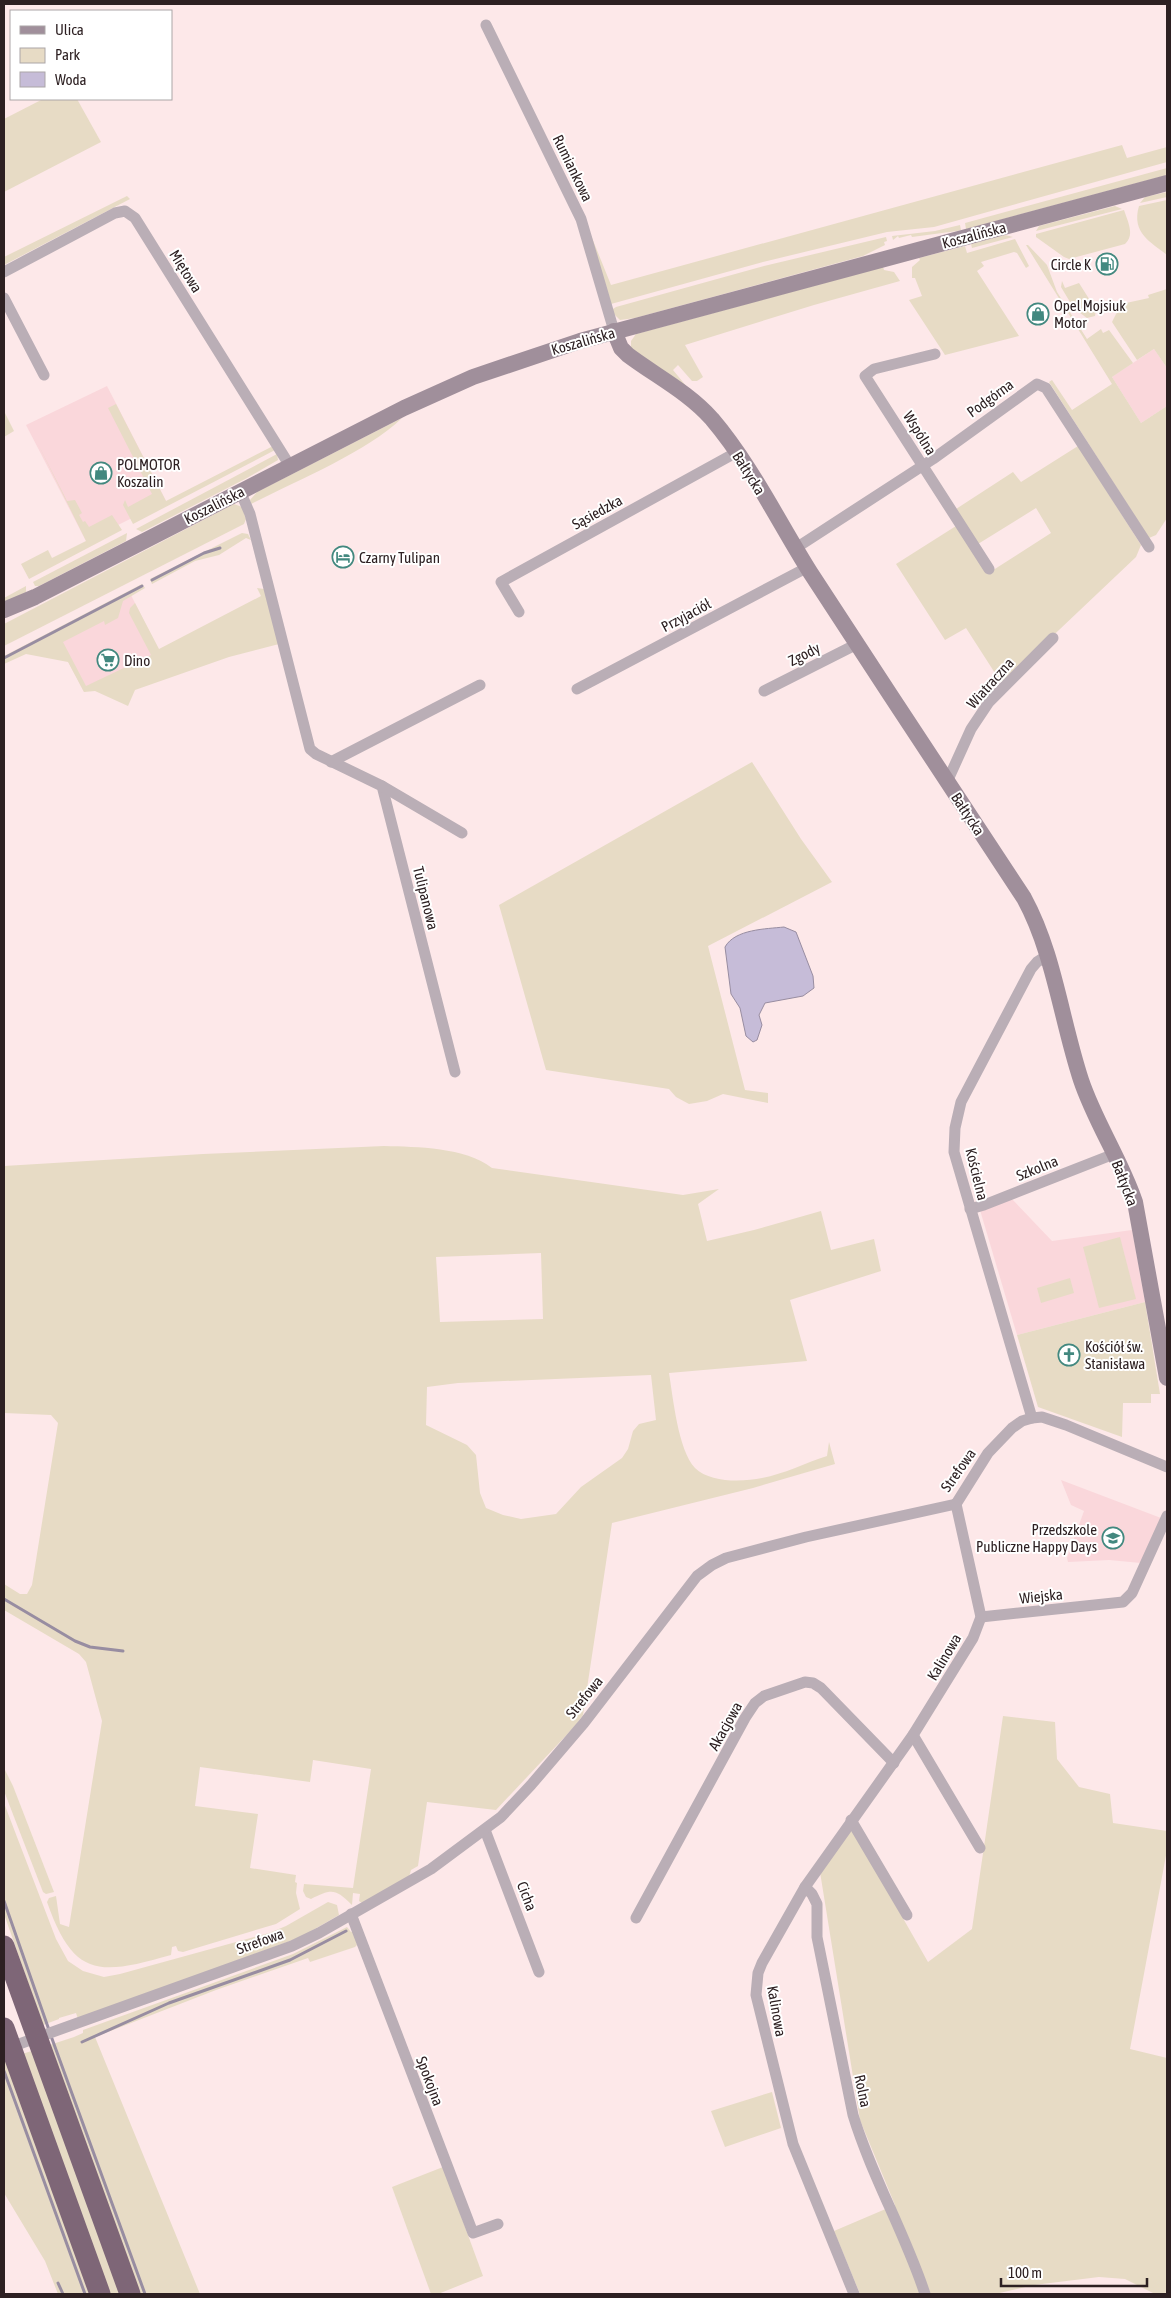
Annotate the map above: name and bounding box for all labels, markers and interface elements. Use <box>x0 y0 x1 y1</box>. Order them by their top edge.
legend <box>10 10 172 100</box>
text: Ulica <box>55 21 84 38</box>
text: Park <box>55 46 80 63</box>
text: Woda <box>55 71 87 88</box>
street label: Rumiankowa <box>550 132 596 204</box>
street label: Koszalińska <box>940 218 1008 252</box>
street label: Miętowa <box>166 246 206 296</box>
fuel station icon: Circle K <box>1095 252 1119 276</box>
place label: Circle K <box>1051 256 1092 273</box>
place label: Opel Mojsiuk Motor <box>1054 297 1126 331</box>
shop icon: Opel Mojsiuk Motor <box>1026 302 1050 326</box>
street label: Koszalińska <box>549 324 617 358</box>
street label: Podgórna <box>963 375 1017 421</box>
street label: Wspólna <box>900 408 940 458</box>
street label: Bałtycka <box>729 448 769 498</box>
place label: POLMOTOR Koszalin <box>117 456 180 490</box>
shop icon: POLMOTOR Koszalin <box>89 461 113 485</box>
street label: Koszalińska <box>181 483 247 527</box>
street label: Sąsiedzka <box>569 491 625 533</box>
hotel icon: Czarny Tulipan <box>331 545 355 569</box>
place label: Czarny Tulipan <box>359 549 440 566</box>
street label: Przyjaciół <box>658 595 714 635</box>
street label: Zgody <box>785 639 823 669</box>
supermarket icon: Dino <box>96 648 120 672</box>
place label: Dino <box>124 652 150 669</box>
street label: Wiatraczna <box>963 654 1017 712</box>
street label: Bałtycka <box>948 789 988 839</box>
street label: Tulipanowa <box>410 865 442 931</box>
street label: Kościelna <box>962 1146 992 1202</box>
street label: Szkolna <box>1014 1152 1060 1184</box>
street label: Bałtycka <box>1109 1158 1141 1208</box>
place label: Kościół św. Stanisława <box>1085 1338 1145 1372</box>
church icon: Kościół św. Stanisława <box>1057 1343 1081 1367</box>
street label: Strefowa <box>937 1445 979 1495</box>
place label: Przedszkole Publiczne Happy Days <box>976 1521 1097 1555</box>
school or university icon: Przedszkole Publiczne Happy Days <box>1101 1526 1125 1550</box>
street label: Wiejska <box>1018 1585 1064 1607</box>
street label: Kalinowa <box>923 1631 965 1683</box>
street label: Strefowa <box>562 1673 606 1721</box>
street label: Akacjowa <box>705 1699 745 1753</box>
street label: Cicha <box>514 1879 540 1913</box>
street label: Strefowa <box>234 1925 286 1957</box>
street label: Kalinowa <box>764 1984 790 2038</box>
street label: Spokojna <box>413 2054 447 2108</box>
street label: Rolna <box>851 2073 875 2109</box>
scale bar <box>1001 2256 1147 2288</box>
text: 100 m <box>1008 2264 1042 2281</box>

